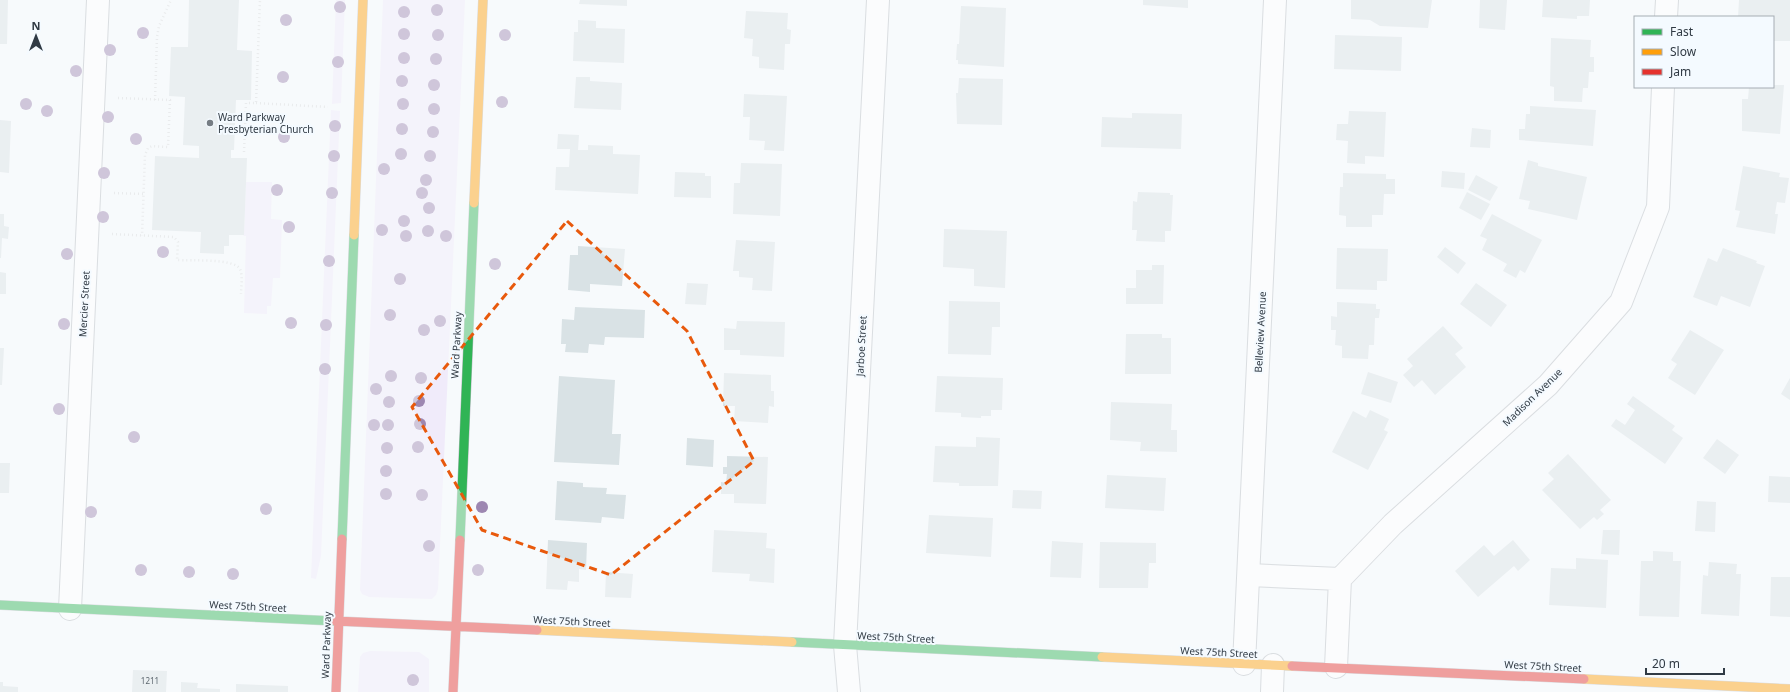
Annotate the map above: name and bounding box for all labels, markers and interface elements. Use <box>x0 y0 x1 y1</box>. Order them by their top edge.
north arrow <box>16 16 56 56</box>
legend <box>1634 16 1774 88</box>
text: N <box>32 18 40 33</box>
text: Fast <box>1670 23 1694 40</box>
text: Slow <box>1670 43 1697 60</box>
text: Jam <box>1669 63 1691 80</box>
place label: Ward Parkway Presbyterian Church <box>218 110 313 136</box>
marker: Ward Parkway Presbyterian Church <box>205 118 215 128</box>
street label: Mercier Street <box>75 270 93 337</box>
street label: Belleview Avenue <box>1251 291 1269 373</box>
street label: Ward Parkway <box>447 310 465 379</box>
street label: Jarboe Street <box>852 315 870 378</box>
street label: Madison Avenue <box>1499 365 1565 429</box>
street label: West 75th Street <box>209 597 287 615</box>
street label: Ward Parkway <box>318 610 334 679</box>
street label: West 75th Street <box>533 612 611 630</box>
street label: West 75th Street <box>857 628 935 646</box>
street label: West 75th Street <box>1180 643 1258 661</box>
scale bar <box>1646 650 1724 676</box>
text: 20 m <box>1652 655 1680 672</box>
street label: West 75th Street <box>1504 657 1582 675</box>
house number: 1211 <box>141 675 159 686</box>

